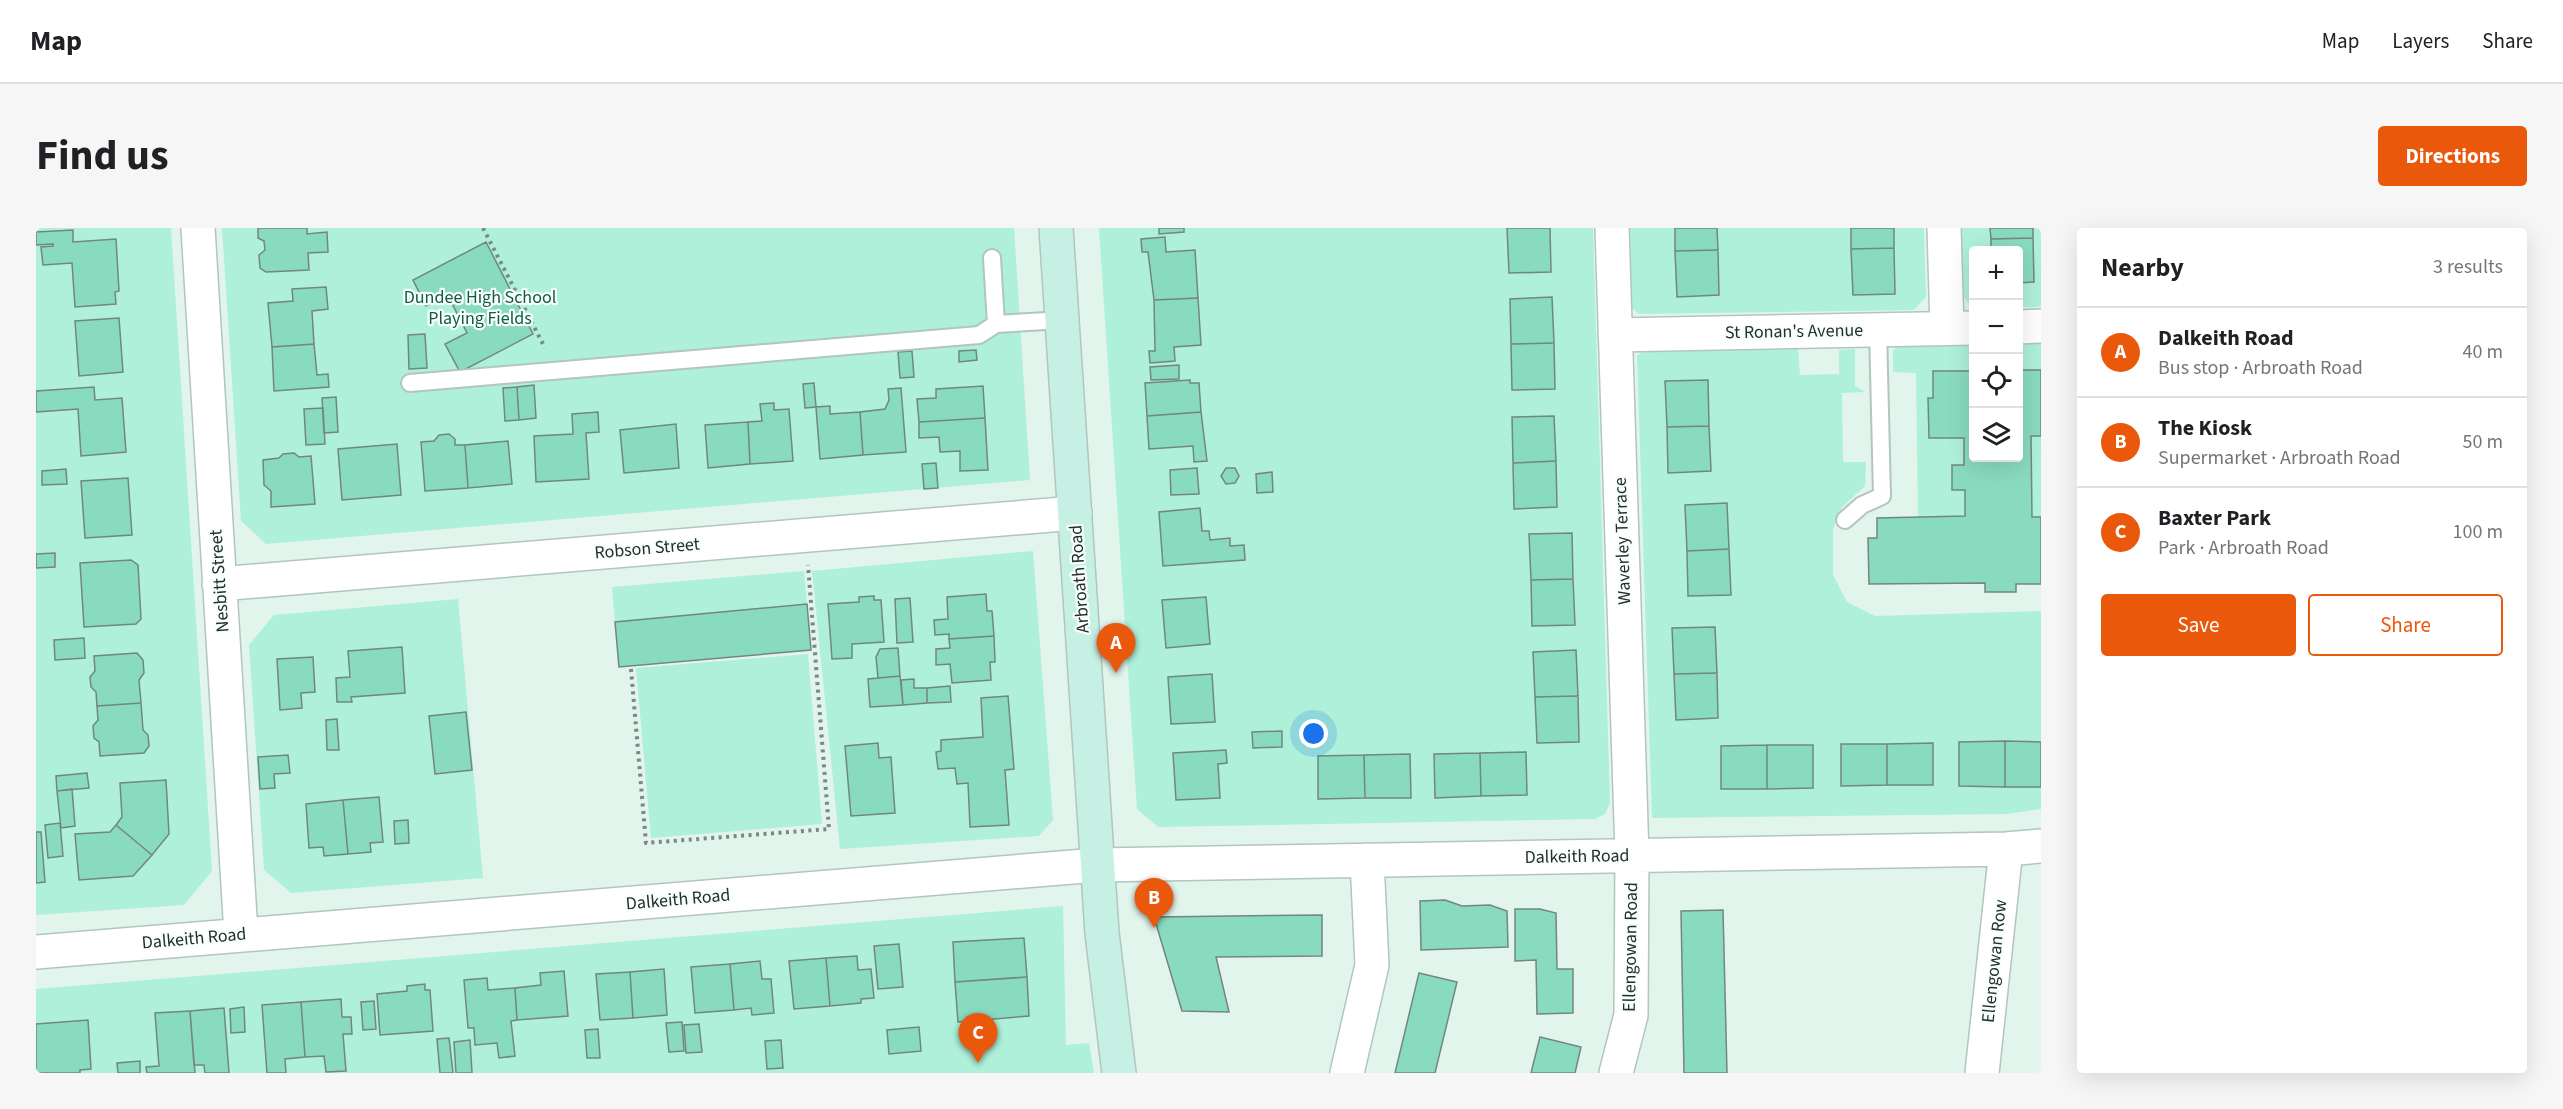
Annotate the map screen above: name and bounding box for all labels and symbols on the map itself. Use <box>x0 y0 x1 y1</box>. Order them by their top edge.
park label: Dundee High School Playing Fields <box>404 285 556 331</box>
street label: St Ronan's Avenue <box>1725 318 1863 345</box>
street label: Waverley Terrace <box>1608 477 1637 605</box>
street label: Arbroath Road <box>1063 524 1096 634</box>
street label: Nesbitt Street <box>203 529 236 633</box>
street label: Robson Street <box>593 531 701 566</box>
pin: A <box>1096 624 1136 673</box>
your location <box>1299 719 1328 748</box>
street label: Dalkeith Road <box>1524 843 1630 870</box>
pin: B <box>1134 878 1174 928</box>
street label: Dalkeith Road <box>625 882 731 917</box>
street label: Ellengowan Road <box>1617 882 1644 1012</box>
street label: Ellengowan Row <box>1976 898 2013 1024</box>
street label: Dalkeith Road <box>141 921 247 956</box>
pin: C <box>958 1014 998 1063</box>

